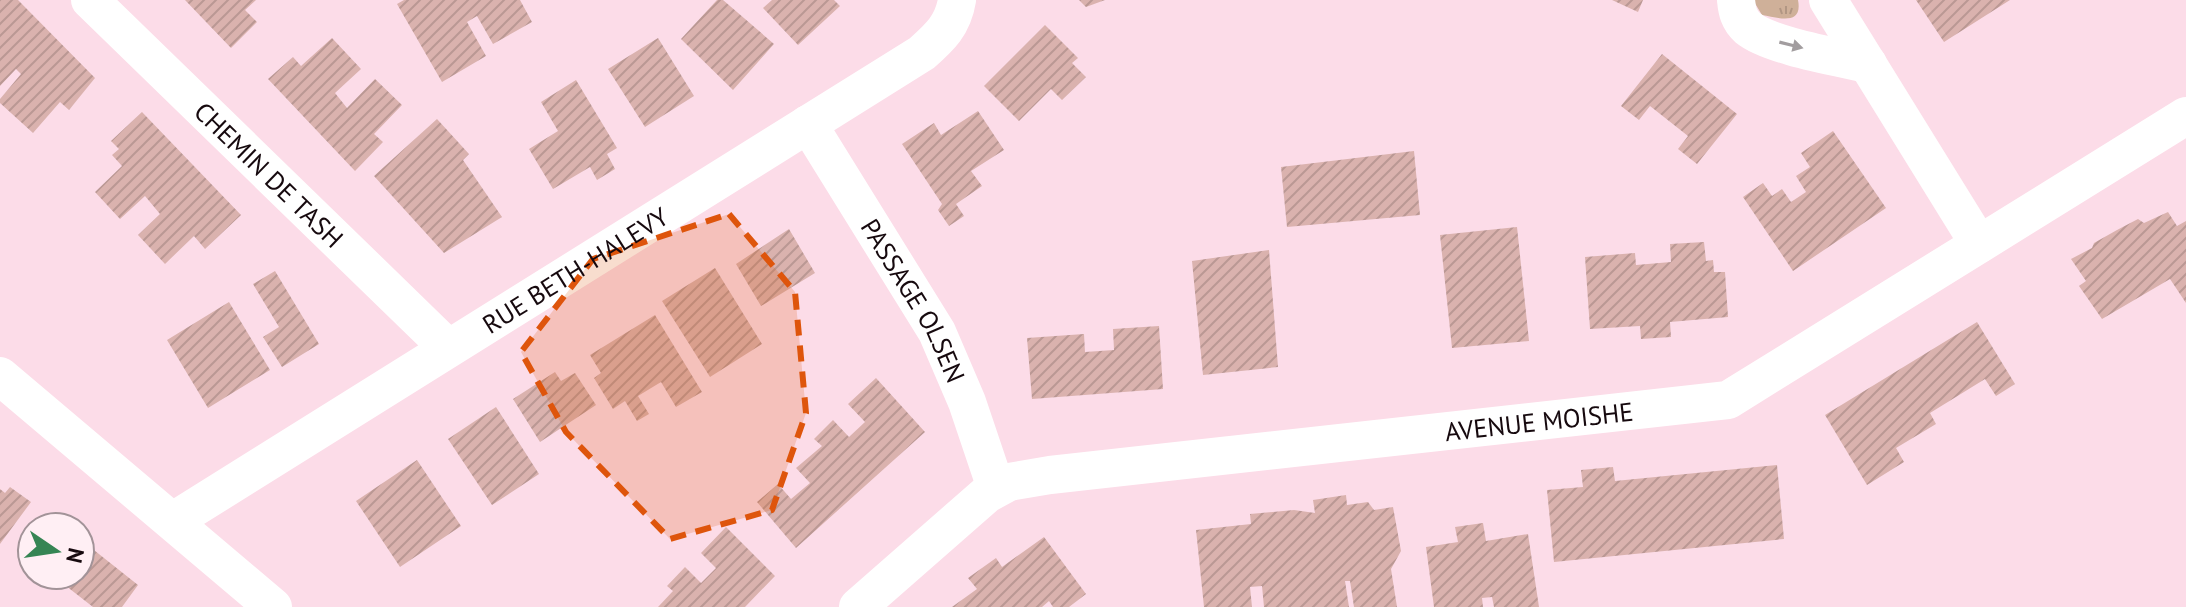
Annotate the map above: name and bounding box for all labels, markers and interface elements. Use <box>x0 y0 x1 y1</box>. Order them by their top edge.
one-way arrow <box>1778 39 1803 51</box>
street label: CHEMIN DE TASH <box>188 94 351 254</box>
street label: RUE BETH-HALEVY <box>476 199 675 340</box>
street label: PASSAGE OLSEN <box>854 212 973 387</box>
street label: AVENUE MOISHE <box>1443 394 1635 448</box>
north arrow <box>16 511 96 591</box>
text: N <box>60 545 91 566</box>

